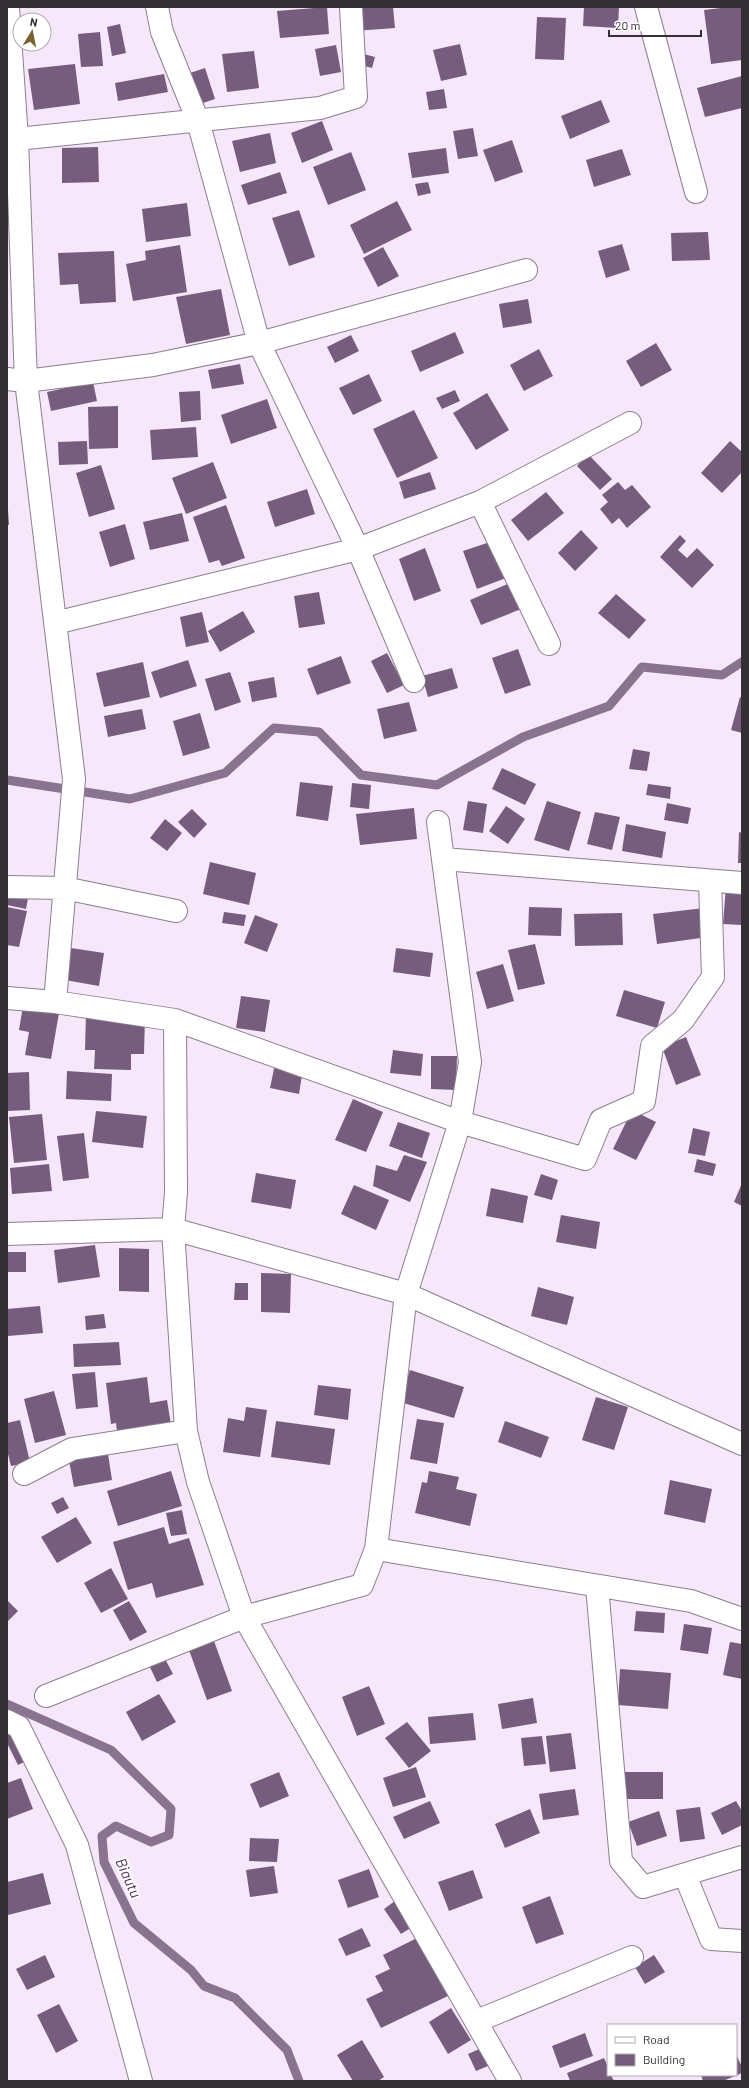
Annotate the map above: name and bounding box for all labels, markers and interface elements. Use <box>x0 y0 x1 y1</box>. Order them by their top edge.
north arrow <box>12 12 52 52</box>
scale bar <box>609 12 701 38</box>
text: N <box>29 15 39 29</box>
text: 20 m <box>615 18 641 32</box>
water label: Biautu <box>112 1855 146 1900</box>
legend <box>607 2024 737 2076</box>
text: Road <box>643 2032 670 2046</box>
text: Building <box>643 2052 685 2066</box>

